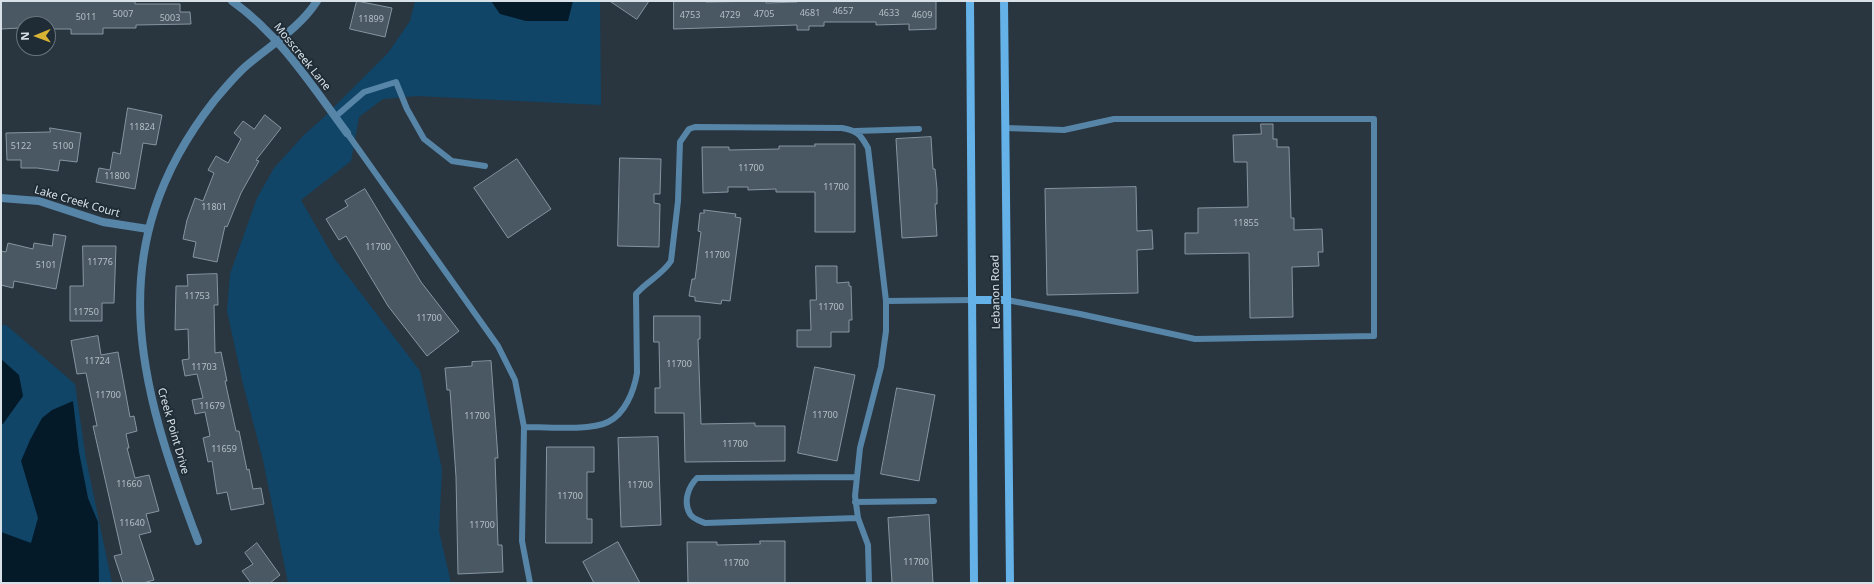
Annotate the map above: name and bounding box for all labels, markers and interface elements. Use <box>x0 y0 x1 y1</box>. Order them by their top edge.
house number: 4657 <box>833 6 853 16</box>
house number: 4681 <box>800 8 820 18</box>
house number: 4633 <box>879 8 899 18</box>
house number: 5007 <box>113 9 133 19</box>
house number: 4705 <box>754 9 774 19</box>
house number: 4753 <box>680 10 700 20</box>
house number: 4729 <box>720 10 740 20</box>
house number: 4609 <box>912 10 932 20</box>
house number: 5011 <box>76 12 96 22</box>
house number: 5003 <box>160 13 180 23</box>
house number: 11899 <box>358 14 384 24</box>
north arrow <box>16 16 56 56</box>
street label: Mosscreek Lane <box>271 21 333 93</box>
text: N <box>17 32 32 41</box>
house number: 11824 <box>129 122 155 132</box>
house number: 5122 <box>11 141 31 151</box>
house number: 5100 <box>53 141 73 151</box>
house number: 11700 <box>738 163 764 173</box>
house number: 11800 <box>104 171 130 181</box>
house number: 11700 <box>823 182 849 192</box>
street label: Lake Creek Court <box>33 183 121 221</box>
house number: 11801 <box>201 202 227 212</box>
house number: 11855 <box>1233 218 1259 228</box>
house number: 11700 <box>365 242 391 252</box>
house number: 11700 <box>704 250 730 260</box>
street label: Lebanon Road <box>989 255 1003 329</box>
house number: 11776 <box>87 257 113 267</box>
house number: 5101 <box>36 260 56 270</box>
house number: 11753 <box>184 291 210 301</box>
house number: 11700 <box>818 302 844 312</box>
house number: 11750 <box>73 307 99 317</box>
house number: 11700 <box>416 313 442 323</box>
house number: 11724 <box>84 356 110 366</box>
house number: 11700 <box>666 359 692 369</box>
house number: 11703 <box>191 362 217 372</box>
street label: Creek Point Drive <box>154 386 192 476</box>
house number: 11700 <box>95 390 121 400</box>
house number: 11679 <box>199 401 225 411</box>
house number: 11700 <box>812 410 838 420</box>
house number: 11700 <box>464 411 490 421</box>
house number: 11700 <box>722 439 748 449</box>
house number: 11659 <box>211 444 237 454</box>
house number: 11660 <box>116 479 142 489</box>
house number: 11700 <box>627 480 653 490</box>
house number: 11700 <box>557 491 583 501</box>
house number: 11640 <box>119 518 145 528</box>
house number: 11700 <box>469 520 495 530</box>
house number: 11700 <box>903 557 929 567</box>
house number: 11700 <box>723 558 749 568</box>

